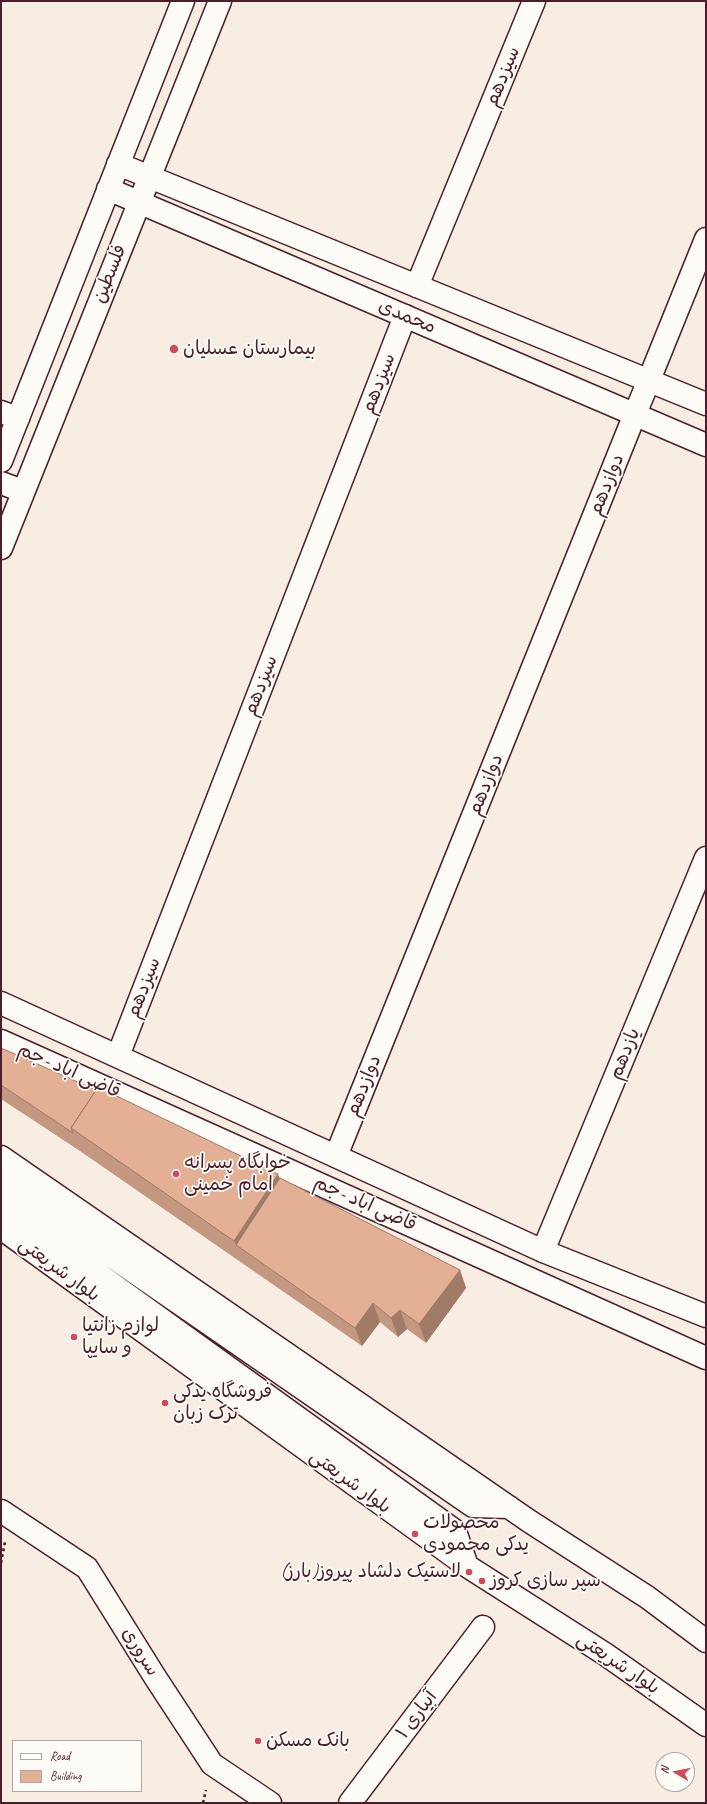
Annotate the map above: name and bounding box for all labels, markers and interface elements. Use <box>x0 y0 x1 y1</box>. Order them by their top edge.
street label: سیزدهم <box>481 44 525 110</box>
street label: فلسطین <box>88 241 132 307</box>
street label: محمدی <box>375 295 439 339</box>
place label: بیمارستان عسلیان <box>183 338 316 360</box>
marker: بیمارستان عسلیان <box>168 343 180 355</box>
street label: سیزدهم <box>357 350 401 418</box>
street label: دوازدهم <box>584 451 630 519</box>
street label: سیزدهم <box>239 652 283 720</box>
street label: دوازدهم <box>463 751 509 819</box>
street label: سیزدهم <box>122 954 166 1022</box>
street label: یازدهم <box>604 1025 646 1083</box>
street label: قاضی اباد -جم <box>14 1038 124 1104</box>
street label: دوازدهم <box>341 1052 387 1120</box>
place label: خوابگاه پسرانه امام خمینی <box>184 1152 291 1196</box>
marker: خوابگاه پسرانه امام خمینی <box>171 1169 181 1179</box>
street label: قاضی اباد -جم <box>310 1171 420 1237</box>
street label: بلوار شریعتی <box>14 1233 104 1307</box>
place label: لوازم زانتیا و سایپا <box>82 1315 159 1359</box>
marker: لوازم زانتیا و سایپا <box>69 1332 79 1342</box>
place label: فروشگاه یدکی ترک زبان <box>173 1381 272 1425</box>
marker: فروشگاه یدکی ترک زبان <box>160 1398 170 1408</box>
street label: بلوار شریعتی <box>305 1445 395 1519</box>
place label: محصولات یدکی محمودی <box>423 1512 529 1556</box>
marker: محصولات یدکی محمودی <box>410 1529 420 1539</box>
place label: لاستیک دلشاد پیروز(بارز) <box>280 1561 461 1583</box>
marker: لاستیک دلشاد پیروز(بارز) <box>464 1567 474 1577</box>
place label: سپر سازی کروز <box>490 1570 601 1592</box>
marker: سپر سازی کروز <box>477 1576 487 1586</box>
street label: سروری <box>116 1623 164 1681</box>
street label: بلوار شریعتی <box>572 1628 664 1700</box>
street label: آبیاری ۱ <box>392 1686 442 1744</box>
place label: بانک مسکن <box>266 1730 350 1752</box>
marker: بانک مسکن <box>253 1736 263 1746</box>
legend <box>12 1740 142 1792</box>
text: Road <box>50 1748 70 1764</box>
north arrow <box>655 1752 695 1792</box>
text: N <box>657 1766 672 1775</box>
text: Building <box>50 1768 82 1784</box>

